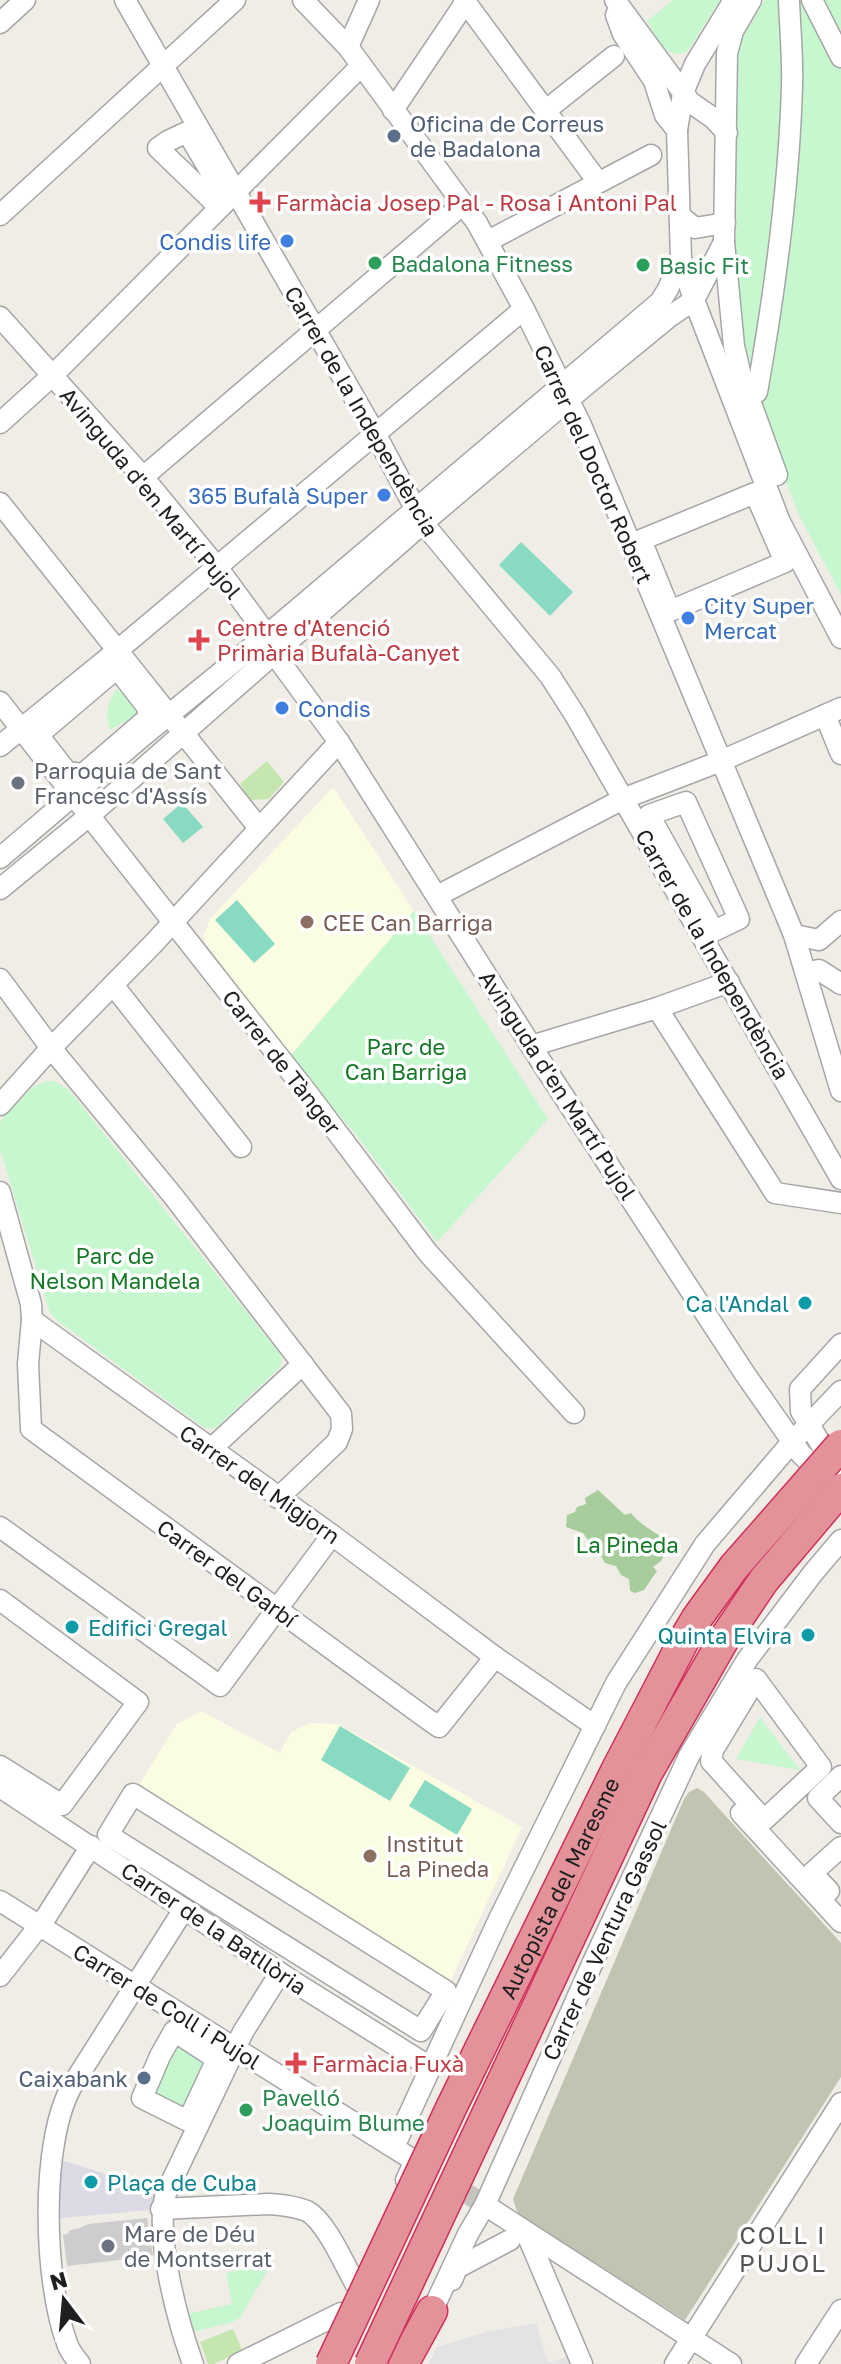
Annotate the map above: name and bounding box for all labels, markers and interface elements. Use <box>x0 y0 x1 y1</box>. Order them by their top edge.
place label: Oficina de Correus de Badalona <box>410 110 604 162</box>
marker: Oficina de Correus de Badalona <box>385 127 403 145</box>
place label: Farmàcia Josep Pal - Rosa i Antoni Pal <box>276 189 677 216</box>
marker: Farmàcia Josep Pal - Rosa i Antoni Pal <box>251 193 269 211</box>
place label: Condis life <box>159 228 271 255</box>
marker: Condis life <box>278 232 296 250</box>
place label: Badalona Fitness <box>391 250 573 277</box>
place label: Basic Fit <box>659 252 749 279</box>
marker: Badalona Fitness <box>366 254 384 272</box>
marker: Basic Fit <box>634 256 652 274</box>
street label: Carrer de la Independència <box>279 281 445 541</box>
street label: Carrer del Doctor Robert <box>529 340 659 588</box>
street label: Avinguda d'en Martí Pujol <box>55 382 247 604</box>
place label: 365 Bufalà Super <box>188 482 368 509</box>
marker: 365 Bufalà Super <box>375 486 393 504</box>
place label: City Super Mercat <box>704 592 815 644</box>
marker: City Super Mercat <box>679 609 697 627</box>
place label: Centre d'Atenció Primària Bufalà-Canyet <box>217 614 460 666</box>
marker: Centre d'Atenció Primària Bufalà-Canyet <box>188 629 210 651</box>
place label: Condis <box>298 695 371 722</box>
marker: Condis <box>273 699 291 717</box>
place label: Parroquia de Sant Francesc d'Assís <box>34 757 222 809</box>
marker: Parroquia de Sant Francesc d'Assís <box>9 774 27 792</box>
street label: Carrer de la Independència <box>630 824 796 1084</box>
place label: CEE Can Barriga <box>323 909 493 936</box>
marker: CEE Can Barriga <box>298 913 316 931</box>
street label: Avinguda d'en Martí Pujol <box>474 965 642 1205</box>
street label: Carrer de Tànger <box>217 984 347 1140</box>
park label: Parc de Can Barriga <box>345 1033 467 1085</box>
park label: Parc de Nelson Mandela <box>29 1242 201 1294</box>
place label: Ca l'Andal <box>686 1290 789 1317</box>
marker: Ca l'Andal <box>796 1294 814 1312</box>
street label: Carrer del Migjorn <box>175 1419 345 1549</box>
street label: Carrer del Garbí <box>152 1513 304 1634</box>
park label: La Pineda <box>575 1531 679 1558</box>
place label: Edifici Gregal <box>88 1614 228 1641</box>
marker: Edifici Gregal <box>63 1618 81 1636</box>
place label: Quinta Elvira <box>657 1622 792 1649</box>
marker: Quinta Elvira <box>799 1626 817 1644</box>
street label: Autopista del Maresme <box>493 1773 624 2003</box>
street label: Carrer de Ventura Gassol <box>536 1815 672 2065</box>
place label: Institut La Pineda <box>386 1830 489 1882</box>
marker: Institut La Pineda <box>361 1847 379 1865</box>
street label: Carrer de la Batllòria <box>116 1856 312 2000</box>
street label: Carrer de Coll i Pujol <box>68 1937 266 2075</box>
place label: Farmàcia Fuxà <box>312 2050 464 2077</box>
marker: Farmàcia Fuxà <box>287 2054 305 2072</box>
place label: Caixabank <box>18 2065 128 2092</box>
marker: Caixabank <box>135 2069 153 2087</box>
place label: Pavelló Joaquim Blume <box>262 2084 425 2136</box>
marker: Pavelló Joaquim Blume <box>237 2101 255 2119</box>
place label: Plaça de Cuba <box>107 2169 257 2196</box>
marker: Plaça de Cuba <box>82 2173 100 2191</box>
place label: Mare de Déu de Montserrat <box>124 2220 272 2272</box>
district label: COLL I PUJOL <box>739 2220 827 2277</box>
marker: Mare de Déu de Montserrat <box>99 2237 117 2255</box>
north arrow <box>24 2260 104 2340</box>
text: N <box>47 2265 70 2296</box>

